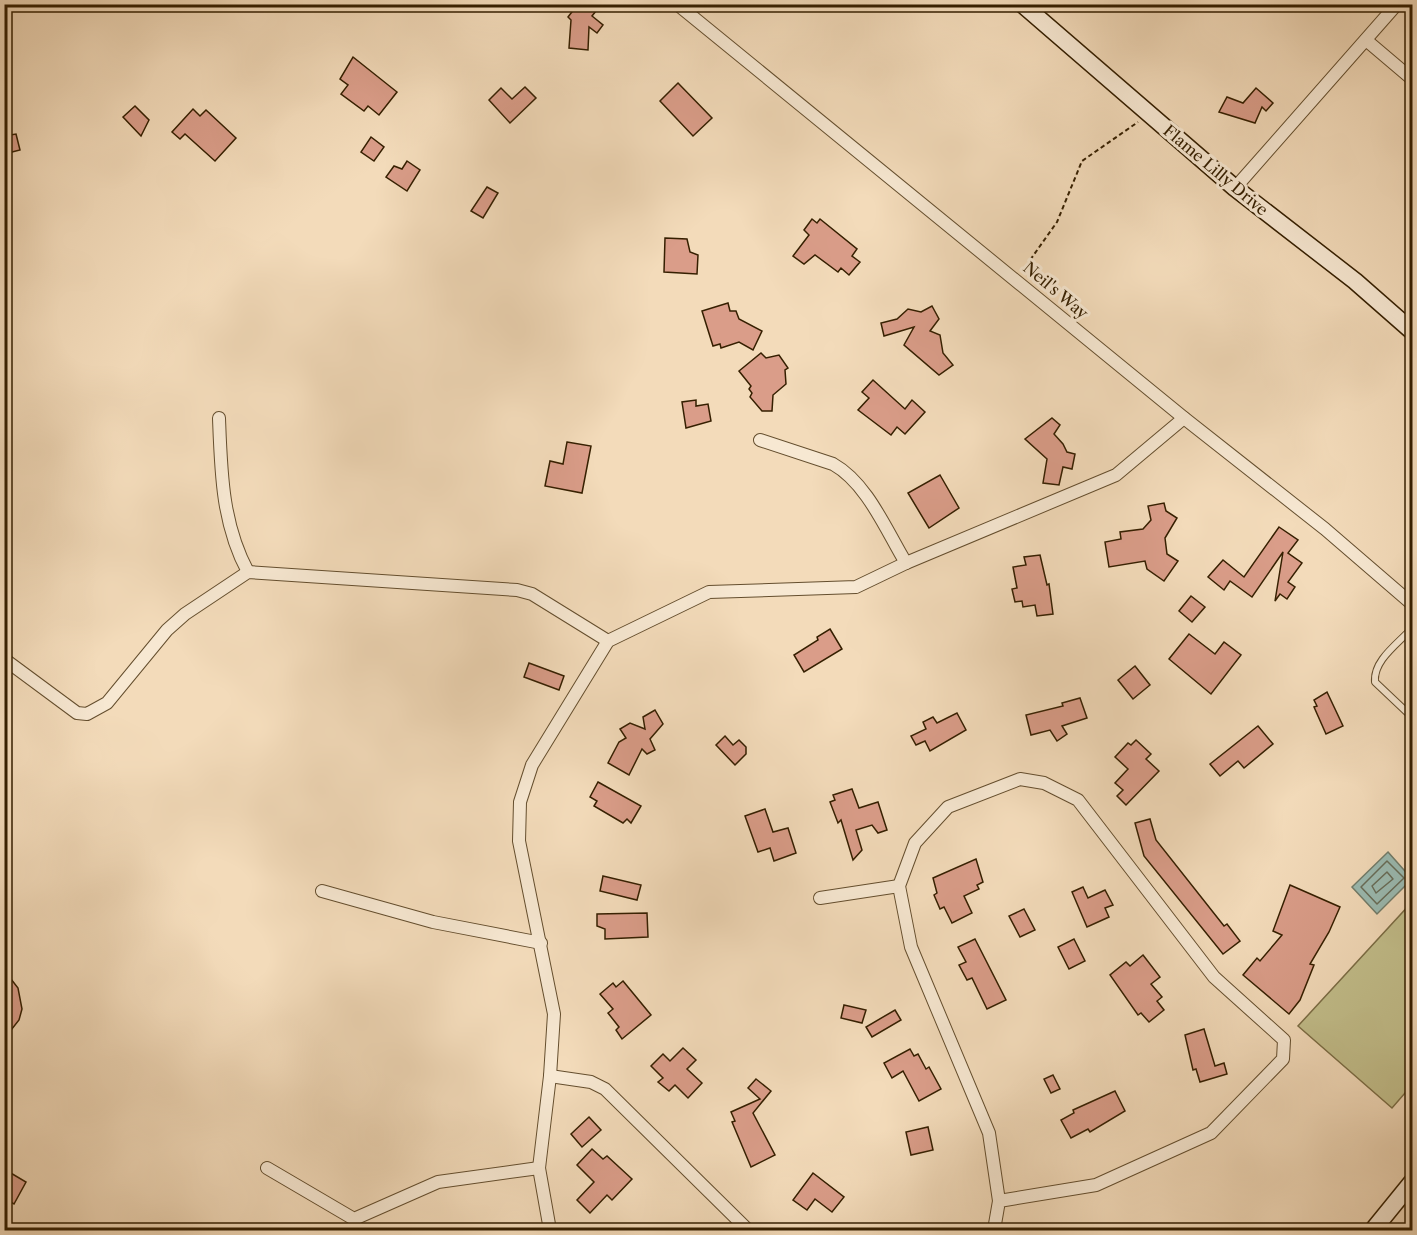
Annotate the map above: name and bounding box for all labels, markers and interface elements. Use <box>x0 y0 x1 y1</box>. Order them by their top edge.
street label: Flame Lilly Drive <box>1160 120 1272 220</box>
street label: Neil's Way <box>1020 257 1093 324</box>

